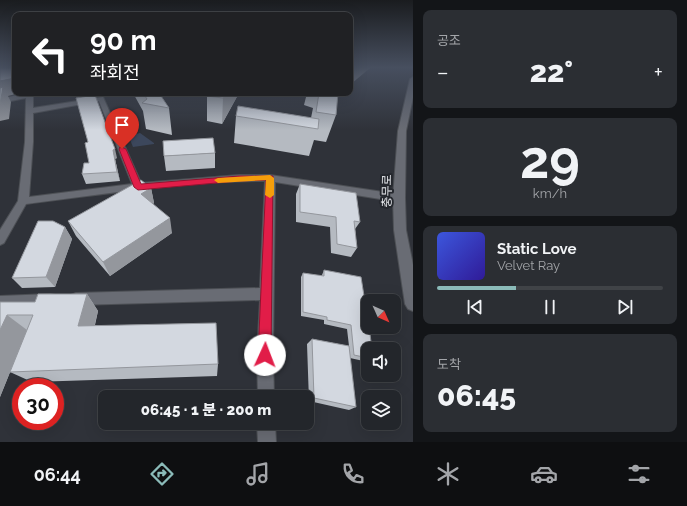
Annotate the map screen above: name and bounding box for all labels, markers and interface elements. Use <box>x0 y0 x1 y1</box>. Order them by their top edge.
text: 90 m <box>90 24 156 57</box>
icon: left <box>24 28 76 80</box>
text: 공조 <box>437 33 461 48</box>
text: 22° <box>530 54 573 89</box>
text: − <box>437 59 449 85</box>
text: + <box>654 59 663 85</box>
text: 좌회전 <box>90 62 140 83</box>
pin <box>105 108 139 149</box>
icon: arrive <box>111 114 133 136</box>
text: 29 <box>520 129 580 190</box>
street label: 충무로 <box>380 174 394 208</box>
text: km/h <box>533 186 567 201</box>
text: Static Love <box>497 240 576 258</box>
text: Velvet Ray <box>497 258 560 273</box>
north arrow <box>361 294 401 334</box>
map controls <box>361 294 401 430</box>
icon: previous <box>464 296 486 318</box>
icon: pause <box>539 296 561 318</box>
icon: next <box>614 296 636 318</box>
position arrow <box>244 334 286 376</box>
button: sound <box>361 342 401 382</box>
text: 도착 <box>437 357 461 372</box>
speed limit sign: 30 <box>12 378 64 430</box>
text: 06:45 <box>437 378 516 413</box>
button: layers <box>361 390 401 430</box>
text: 06:45 · 1 분 · 200 m <box>141 401 271 419</box>
icon: directions <box>148 460 176 488</box>
icon: music <box>244 460 272 488</box>
icon: phone <box>339 460 367 488</box>
icon: climate <box>434 460 462 488</box>
icon: car <box>530 460 558 488</box>
icon: filters <box>625 460 653 488</box>
text: 06:44 <box>34 464 81 485</box>

